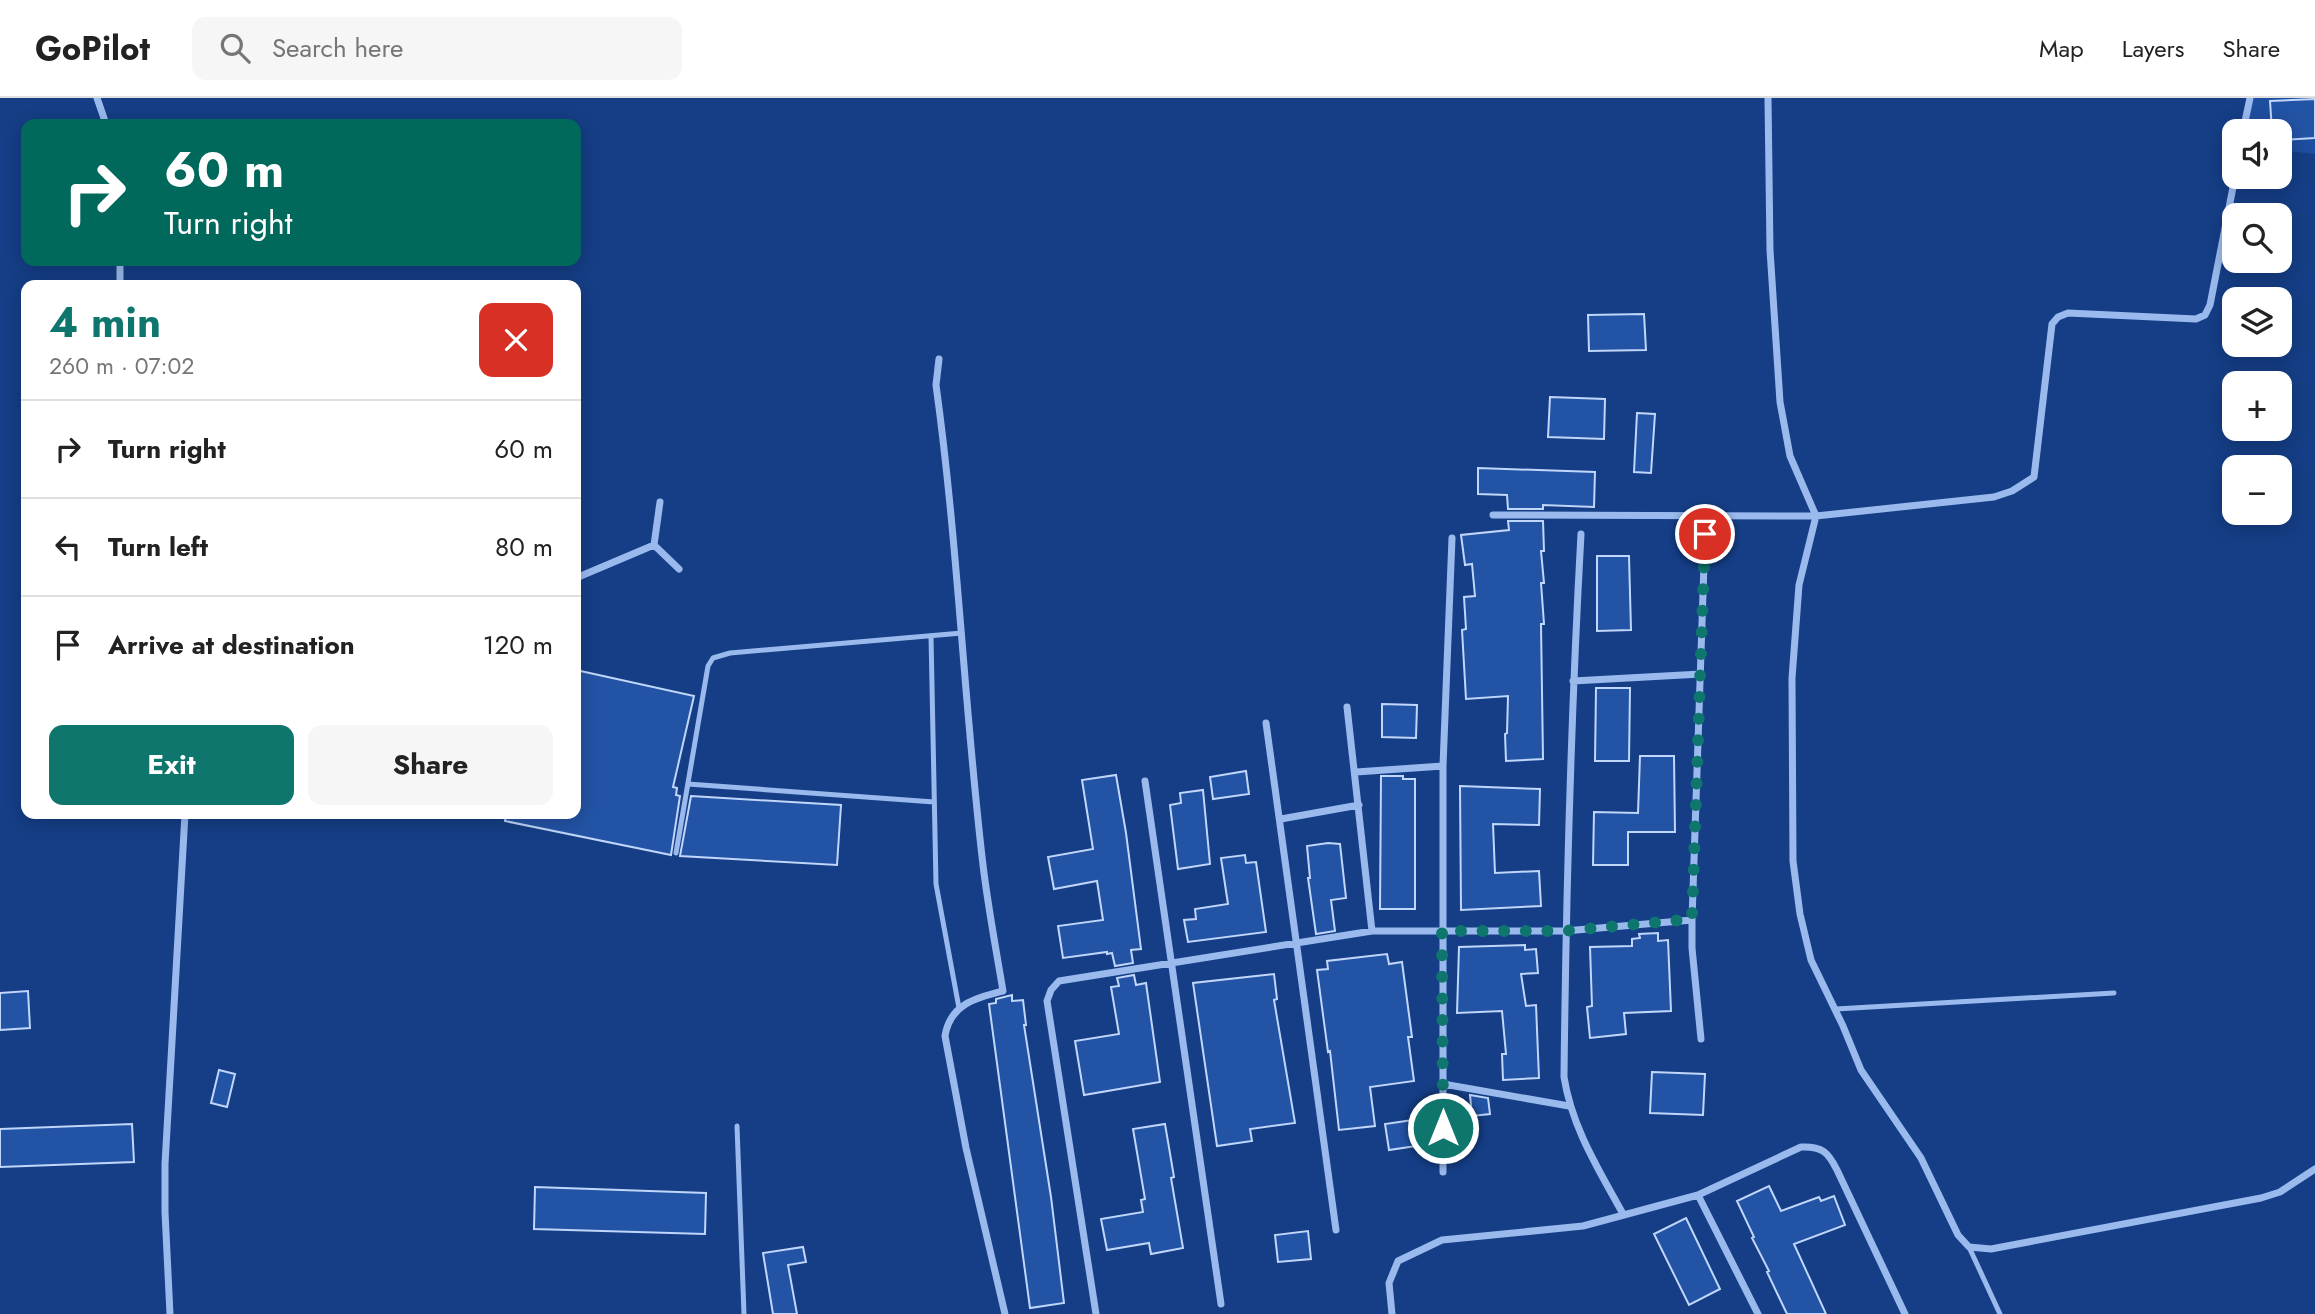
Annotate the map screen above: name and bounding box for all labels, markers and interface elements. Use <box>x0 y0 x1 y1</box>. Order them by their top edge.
search box <box>192 17 682 80</box>
text: GoPilot <box>35 25 150 72</box>
icon: search <box>216 29 254 67</box>
text: Search here <box>272 29 403 67</box>
text: Map <box>2039 31 2084 66</box>
text: Layers <box>2122 31 2184 66</box>
text: Share <box>2222 31 2280 66</box>
map controls <box>2222 119 2292 525</box>
button: sound <box>2222 119 2292 189</box>
text: 60 m <box>164 135 284 205</box>
icon: right <box>49 147 140 238</box>
text: Turn right <box>164 200 293 246</box>
button: search <box>2222 203 2292 273</box>
button: layers <box>2222 287 2292 357</box>
text: 4 min <box>49 292 161 353</box>
button: close <box>479 303 553 377</box>
text: 260 m · 07:02 <box>49 349 194 383</box>
button: + <box>2222 371 2292 441</box>
icon: right <box>49 430 87 468</box>
text: Turn right <box>108 430 226 468</box>
text: 60 m <box>494 430 553 468</box>
button: − <box>2222 455 2292 525</box>
pin <box>1675 504 1735 564</box>
icon: arrive <box>1686 515 1724 553</box>
icon: left <box>49 528 87 566</box>
text: Turn left <box>108 528 208 566</box>
text: 80 m <box>495 528 553 566</box>
icon: arrive <box>49 626 87 664</box>
text: Arrive at destination <box>108 626 355 664</box>
text: 120 m <box>483 626 553 664</box>
button: Exit <box>49 725 294 805</box>
button: Share <box>308 725 553 805</box>
position arrow <box>1406 1091 1480 1165</box>

